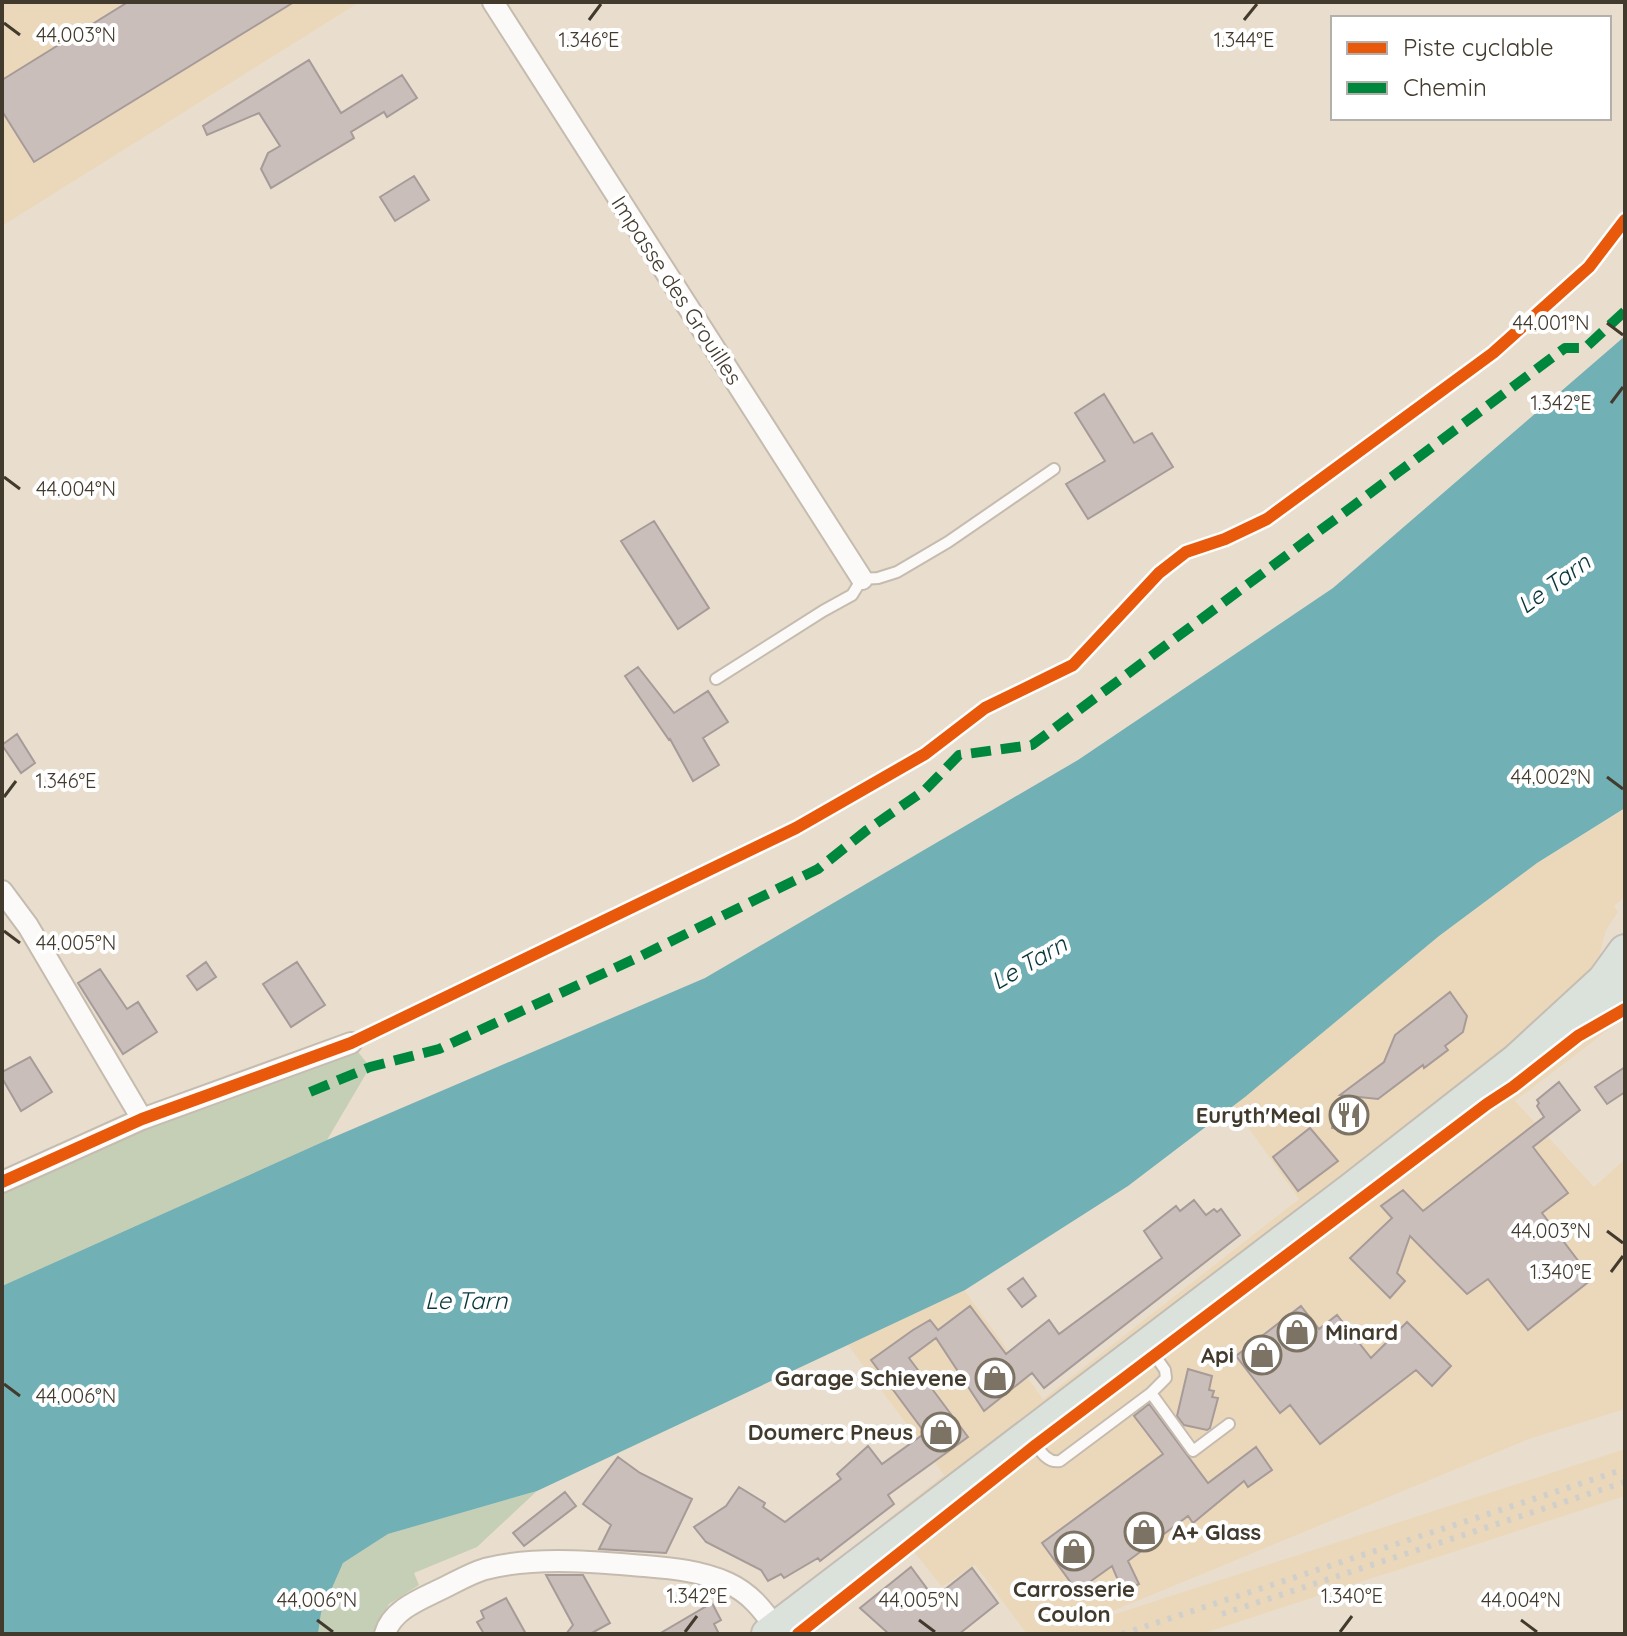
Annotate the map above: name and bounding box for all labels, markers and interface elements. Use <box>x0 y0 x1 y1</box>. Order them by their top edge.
legend <box>1331 16 1611 120</box>
text: 44.003°N <box>36 22 116 47</box>
text: 1.346°E <box>559 27 619 52</box>
text: 1.344°E <box>1214 27 1274 52</box>
text: Piste cyclable <box>1403 32 1554 62</box>
text: Chemin <box>1403 72 1487 102</box>
street label: Impasse des Grouilles <box>605 190 749 390</box>
text: 44.001°N <box>1512 310 1590 335</box>
text: 1.342°E <box>1530 390 1592 415</box>
text: 44.004°N <box>36 476 116 501</box>
water label: Le Tarn <box>1511 546 1597 620</box>
text: 44.002°N <box>1511 764 1591 789</box>
text: 1.346°E <box>36 768 96 793</box>
water label: Le Tarn <box>985 928 1073 996</box>
text: 44.005°N <box>36 930 116 955</box>
restaurant icon: Euryth'Meal <box>1328 1094 1370 1136</box>
place label: Euryth'Meal <box>1196 1101 1321 1129</box>
text: 44.003°N <box>1511 1218 1591 1243</box>
text: 1.340°E <box>1530 1259 1592 1284</box>
water label: Le Tarn <box>425 1285 508 1315</box>
shop icon: Minard <box>1276 1311 1318 1353</box>
place label: Minard <box>1325 1318 1398 1346</box>
shop icon: Api <box>1241 1334 1283 1376</box>
place label: Api <box>1201 1341 1234 1369</box>
shop icon: Garage Schievene <box>974 1357 1016 1399</box>
place label: Garage Schievene <box>775 1364 967 1392</box>
text: 44.006°N <box>36 1383 116 1408</box>
shop icon: Doumerc Pneus <box>920 1411 962 1453</box>
place label: Doumerc Pneus <box>748 1418 913 1446</box>
shop icon: A+ Glass <box>1123 1511 1165 1553</box>
place label: A+ Glass <box>1172 1518 1261 1546</box>
shop icon: Carrosserie Coulon <box>1053 1530 1095 1572</box>
place label: Carrosserie Coulon <box>1013 1575 1135 1628</box>
text: 1.342°E <box>666 1583 728 1608</box>
text: 1.340°E <box>1321 1583 1383 1608</box>
text: 44.006°N <box>277 1587 357 1612</box>
text: 44.005°N <box>879 1587 959 1612</box>
text: 44.004°N <box>1481 1587 1561 1612</box>

